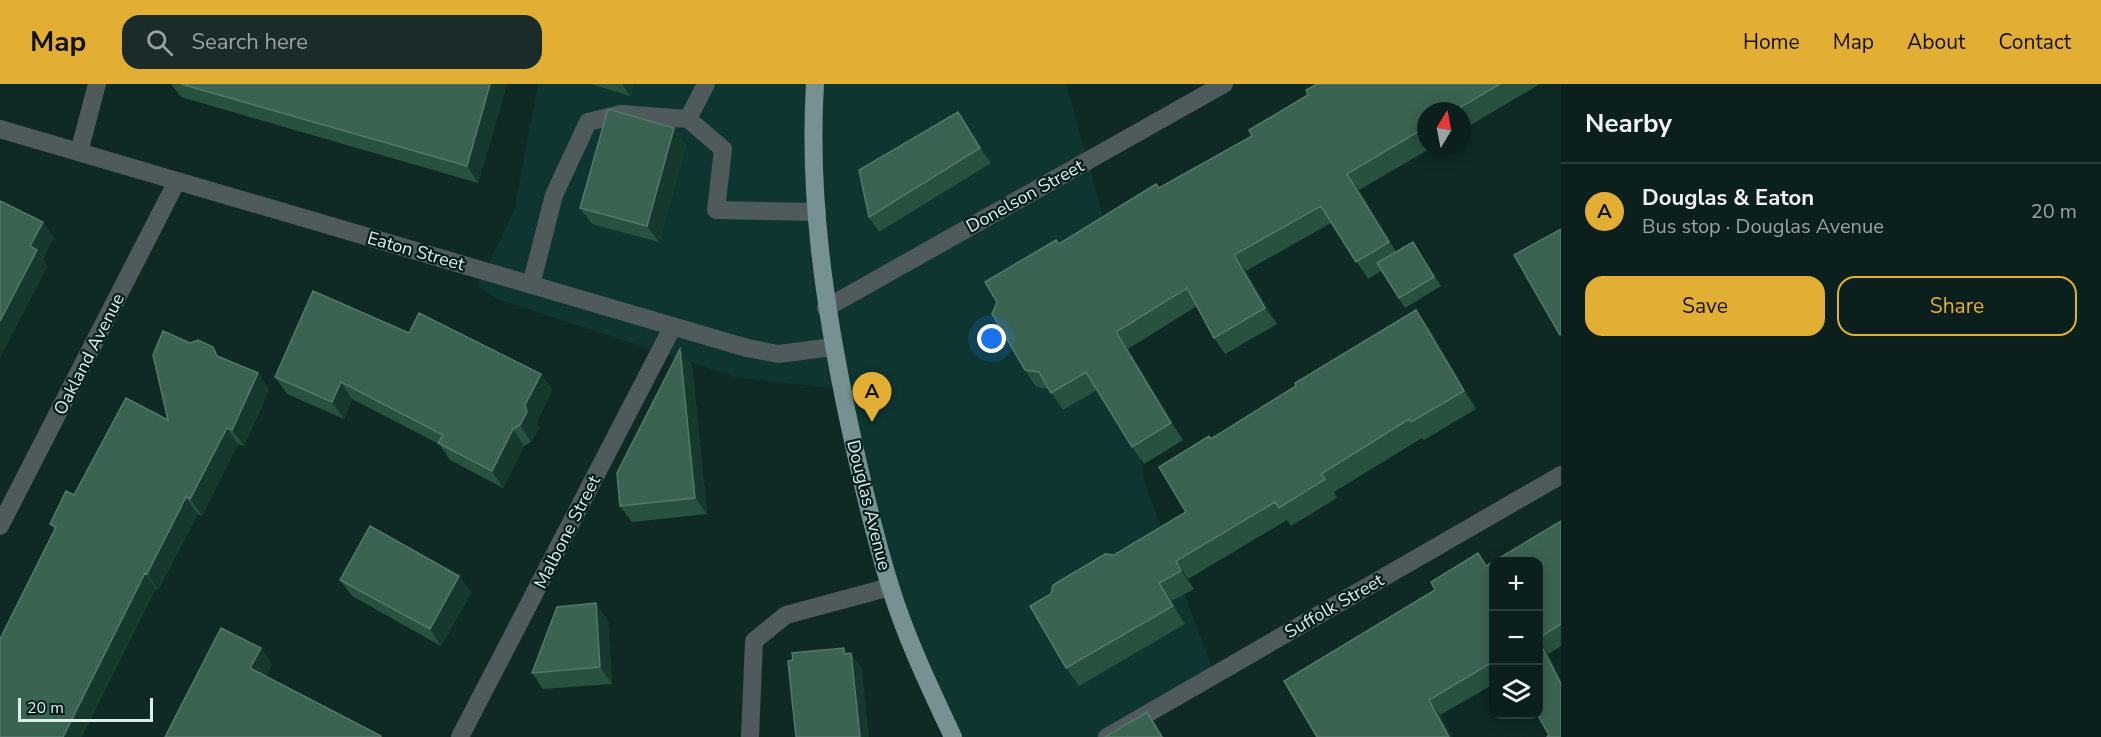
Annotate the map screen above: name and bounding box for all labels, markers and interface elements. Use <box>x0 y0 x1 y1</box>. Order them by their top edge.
search box <box>122 15 542 69</box>
text: Map <box>30 23 86 61</box>
icon: search <box>143 26 176 59</box>
text: Search here <box>191 27 308 57</box>
text: Home <box>1743 28 1800 56</box>
text: Map <box>1833 28 1874 56</box>
text: About <box>1907 28 1965 56</box>
text: Contact <box>1998 28 2071 56</box>
north arrow <box>1417 102 1471 156</box>
text: Nearby <box>1585 106 1672 141</box>
street label: Donelson Street <box>962 153 1089 238</box>
text: Douglas & Eaton <box>1642 183 1814 213</box>
text: A <box>1597 198 1612 225</box>
text: 20 m <box>2031 198 2077 225</box>
text: Bus stop · Douglas Avenue <box>1642 213 1884 240</box>
street label: Eaton Street <box>365 226 468 277</box>
button: Save <box>1585 276 1825 336</box>
button: Share <box>1837 276 2077 336</box>
street label: Oakland Avenue <box>48 289 130 419</box>
your location <box>977 324 1006 353</box>
pin: A <box>852 372 892 422</box>
street label: Douglas Avenue <box>841 437 897 573</box>
street label: Malbone Street <box>528 471 606 593</box>
map controls <box>1489 557 1543 719</box>
button: + <box>1489 557 1543 611</box>
street label: Suffolk Street <box>1280 568 1389 644</box>
button: − <box>1489 611 1543 665</box>
button: layers <box>1489 665 1543 719</box>
scale bar <box>18 695 153 722</box>
text: 20 m <box>27 697 64 719</box>

